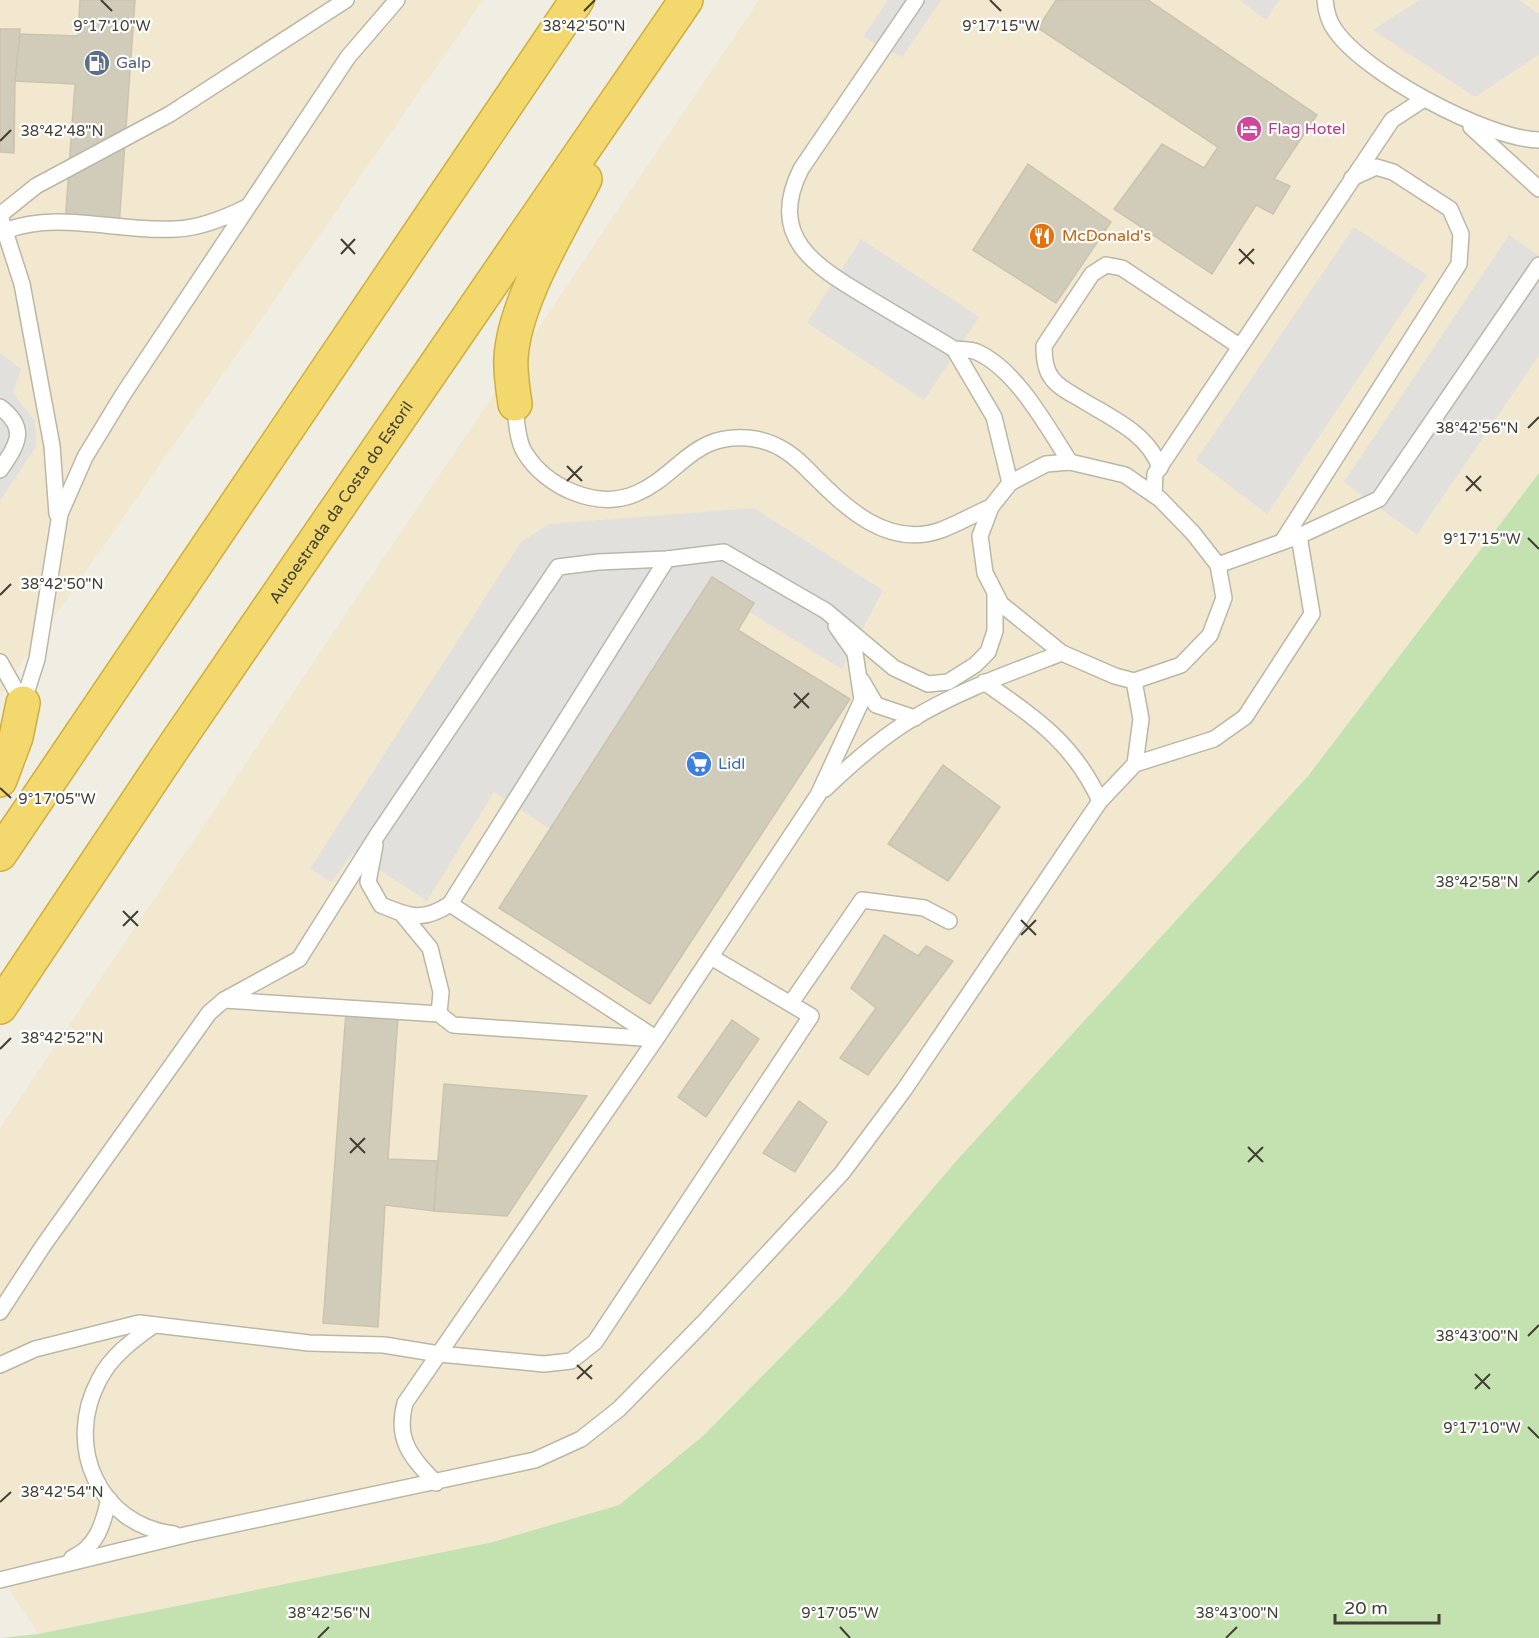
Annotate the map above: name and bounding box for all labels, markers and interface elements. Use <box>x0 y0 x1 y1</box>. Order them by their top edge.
text: 9°17'10"W <box>73 17 151 35</box>
text: 38°42'50"N <box>542 17 626 35</box>
text: 9°17'15"W <box>962 17 1040 35</box>
fuel station icon: Galp <box>82 48 112 78</box>
place label: Galp <box>116 53 151 73</box>
hotel icon: Flag Hotel <box>1234 114 1264 144</box>
place label: Flag Hotel <box>1268 119 1345 139</box>
text: 38°42'48"N <box>20 122 104 140</box>
restaurant icon: McDonald's <box>1027 221 1057 251</box>
place label: McDonald's <box>1062 226 1151 246</box>
street label: Autoestrada da Costa do Estoril <box>265 398 418 608</box>
text: 38°42'56"N <box>1435 419 1519 437</box>
text: 9°17'15"W <box>1443 530 1521 548</box>
text: 38°42'50"N <box>20 575 104 593</box>
supermarket icon: Lidl <box>684 749 714 779</box>
place label: Lidl <box>718 754 745 774</box>
text: 9°17'05"W <box>18 790 96 808</box>
text: 38°42'58"N <box>1435 873 1519 891</box>
text: 38°42'52"N <box>20 1029 104 1047</box>
text: 38°43'00"N <box>1435 1327 1519 1345</box>
text: 9°17'10"W <box>1443 1419 1521 1437</box>
text: 38°42'54"N <box>20 1483 104 1501</box>
scale bar <box>1335 1587 1438 1625</box>
text: 20 m <box>1344 1597 1388 1619</box>
text: 38°42'56"N <box>287 1604 371 1622</box>
text: 9°17'05"W <box>801 1604 879 1622</box>
text: 38°43'00"N <box>1195 1604 1279 1622</box>

